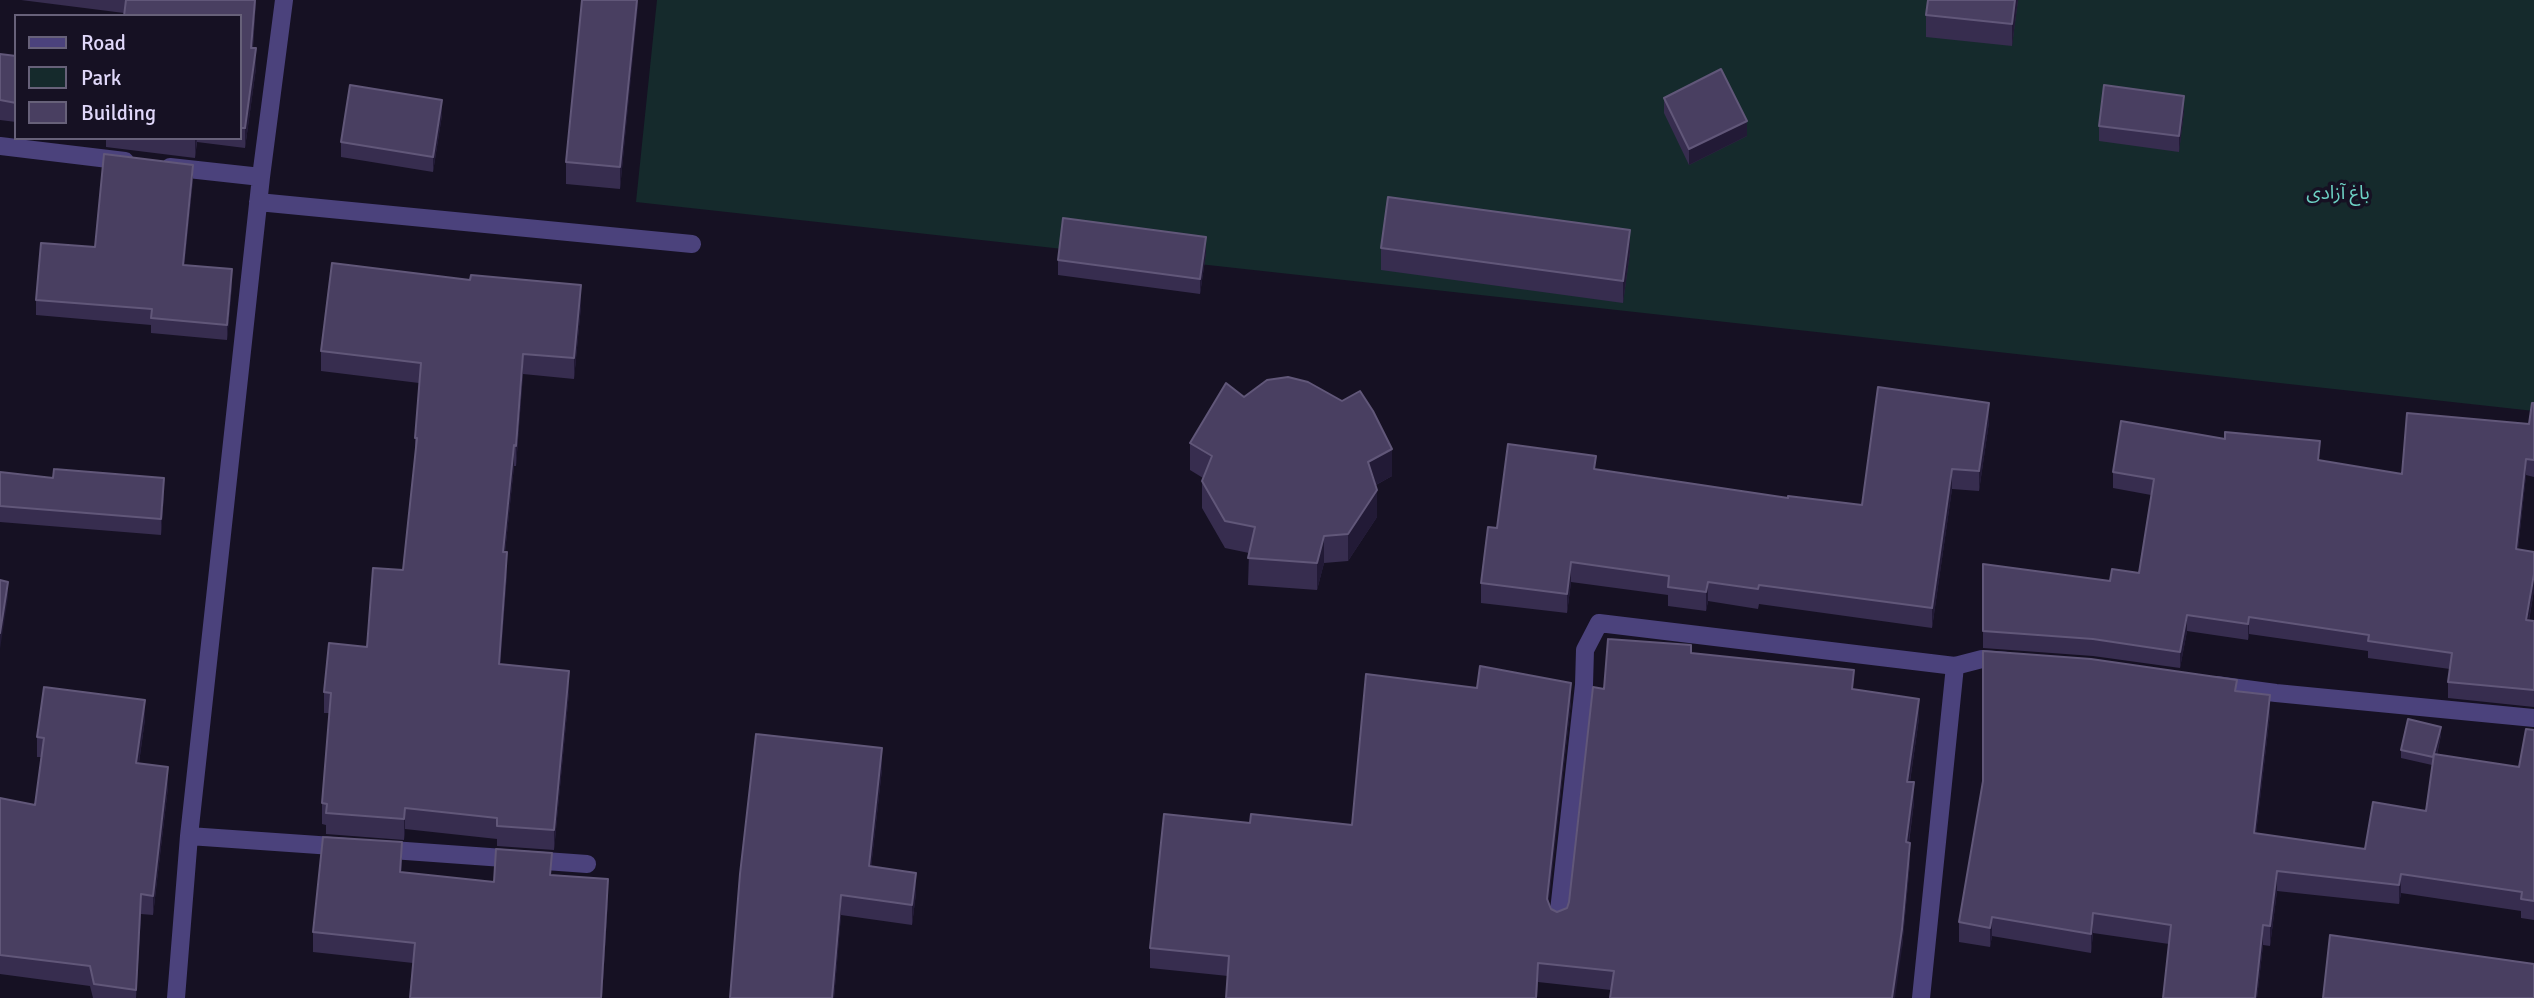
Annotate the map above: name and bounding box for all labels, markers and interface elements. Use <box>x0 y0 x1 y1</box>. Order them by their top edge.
legend <box>14 14 242 140</box>
text: Road <box>81 30 126 56</box>
text: Park <box>81 65 121 91</box>
text: Building <box>81 100 156 126</box>
park label: باغ آزادی <box>2306 183 2370 205</box>

